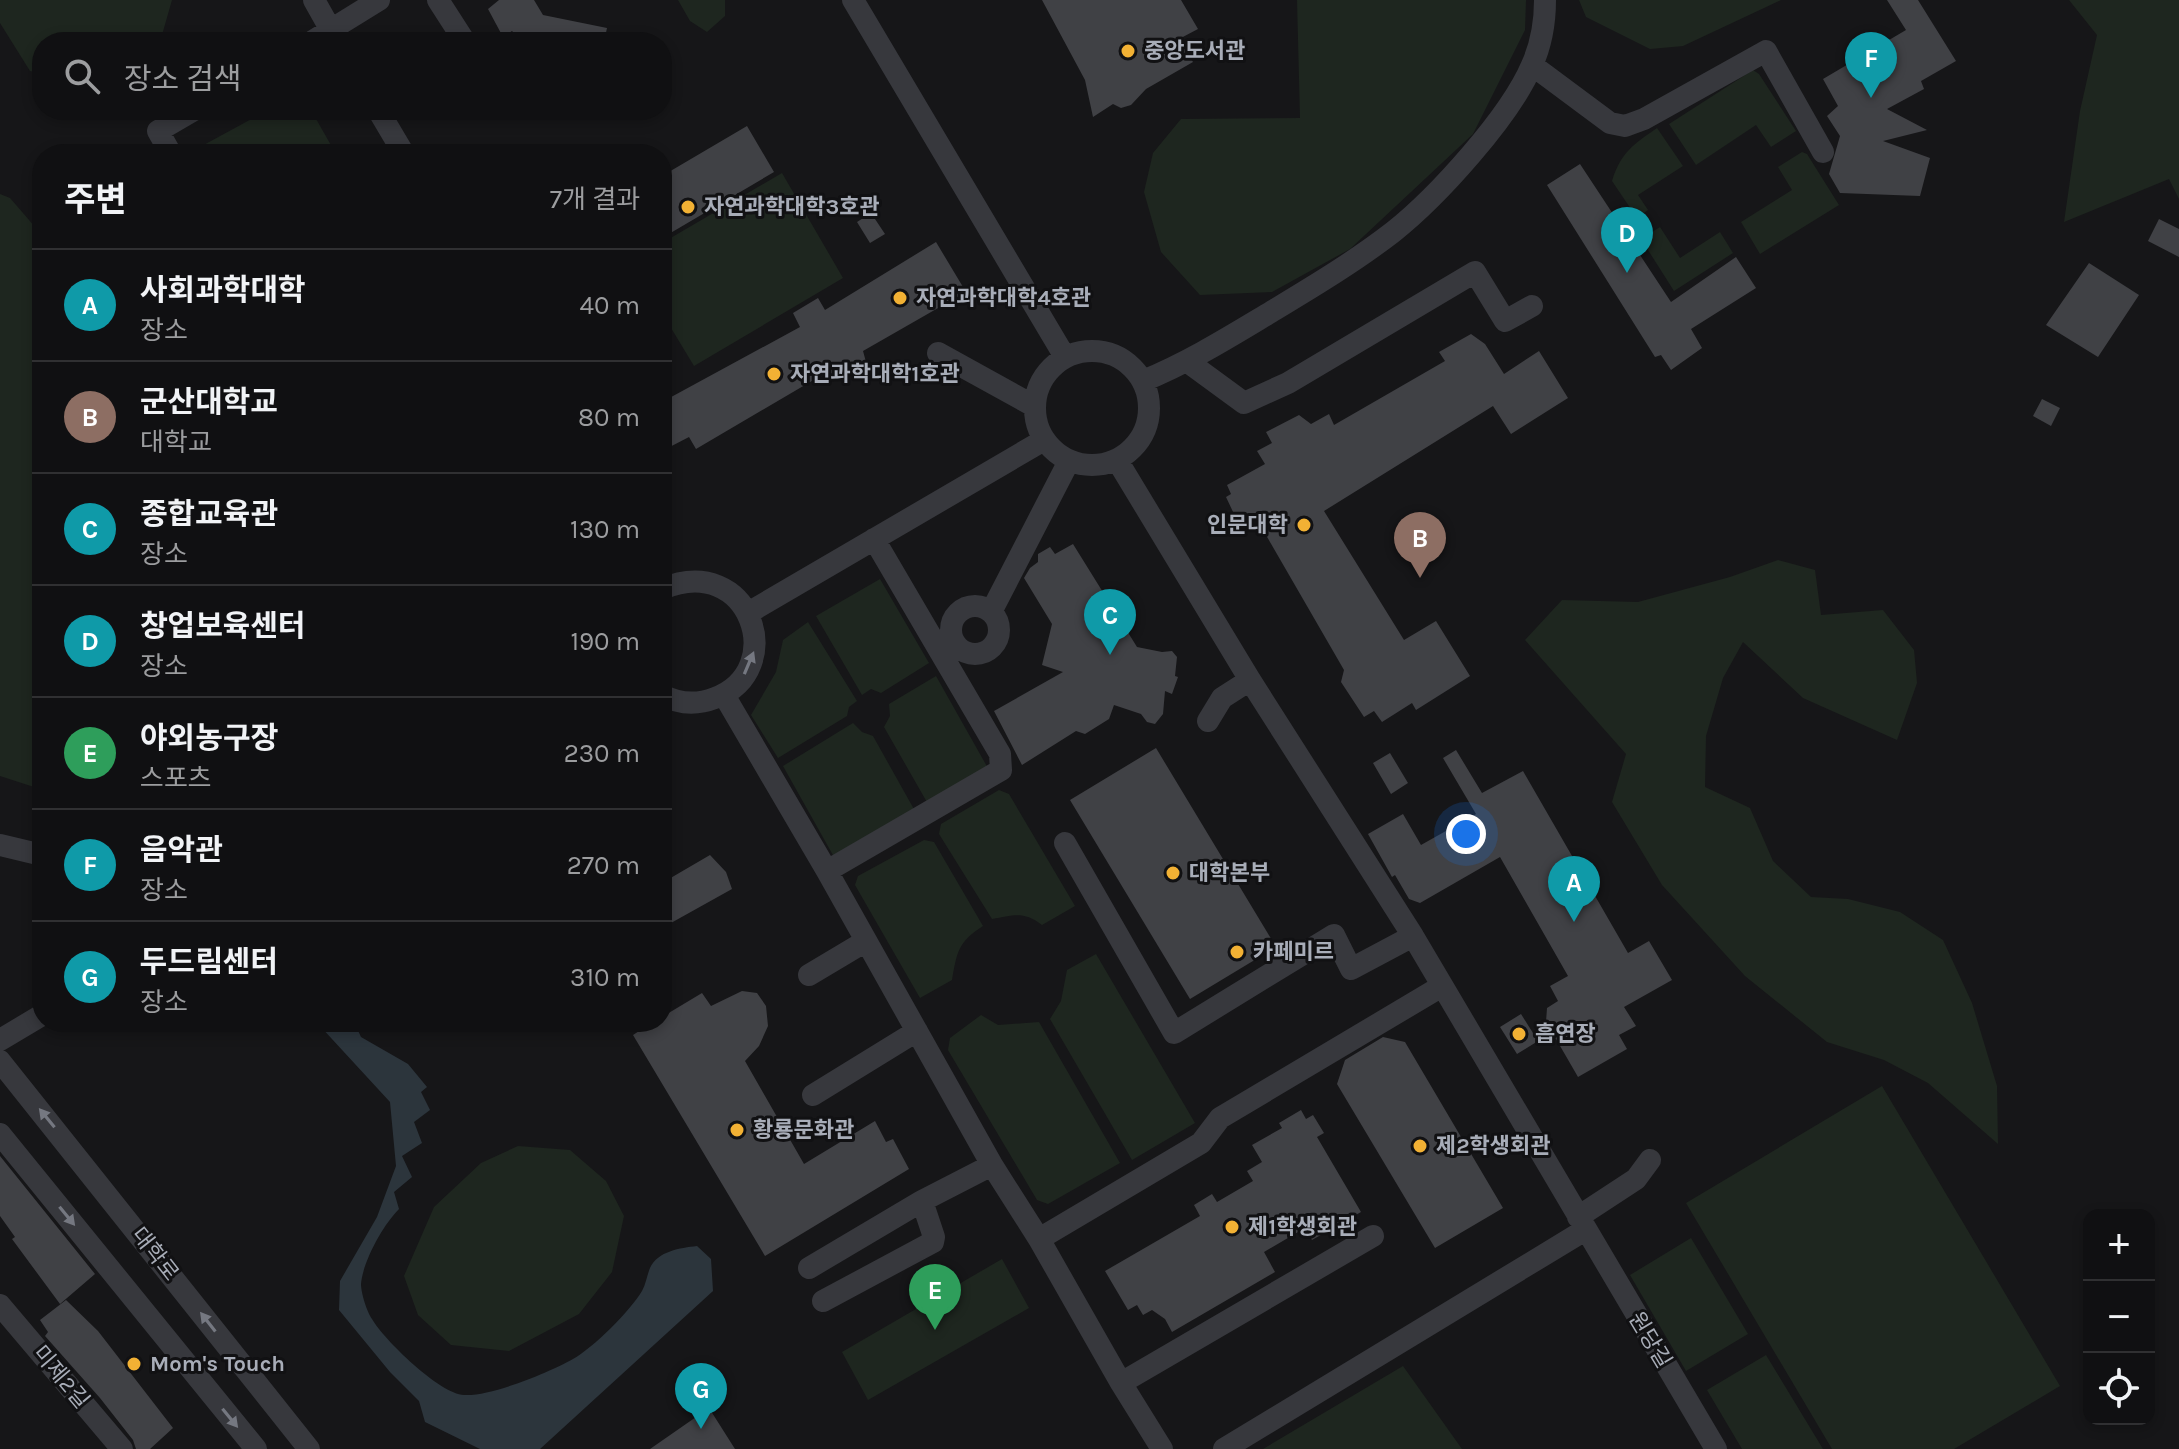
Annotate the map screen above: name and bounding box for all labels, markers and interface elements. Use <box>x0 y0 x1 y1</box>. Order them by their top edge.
search box <box>32 32 672 120</box>
pin: F <box>1845 32 1897 98</box>
place label: 중앙도서관 <box>1144 38 1245 64</box>
marker: 중앙도서관 <box>1119 42 1137 60</box>
icon: search <box>60 54 104 98</box>
text: 장소 검색 <box>124 61 242 97</box>
text: 주변 <box>64 180 127 220</box>
text: 7개 결과 <box>550 184 640 215</box>
place label: 자연과학대학3호관 <box>704 194 880 220</box>
marker: 자연과학대학3호관 <box>679 198 697 216</box>
pin: D <box>1601 207 1653 273</box>
text: 사회과학대학 <box>140 272 306 308</box>
place label: 자연과학대학4호관 <box>916 285 1091 311</box>
marker: 자연과학대학4호관 <box>891 289 909 307</box>
text: A <box>82 290 98 321</box>
text: 40 m <box>580 290 640 321</box>
text: 장소 <box>140 315 188 346</box>
place label: 자연과학대학1호관 <box>790 361 960 387</box>
marker: 자연과학대학1호관 <box>765 365 783 383</box>
text: 군산대학교 <box>140 384 278 420</box>
text: B <box>82 402 98 433</box>
text: 80 m <box>578 402 640 433</box>
text: 대학교 <box>140 427 212 458</box>
text: 종합교육관 <box>140 496 278 532</box>
place label: 인문대학 <box>1207 512 1288 538</box>
pin: B <box>1394 512 1446 578</box>
text: C <box>82 514 98 545</box>
text: 130 m <box>570 514 640 545</box>
marker: 인문대학 <box>1295 516 1313 534</box>
text: 장소 <box>140 539 188 570</box>
pin: C <box>1084 589 1136 655</box>
text: 창업보육센터 <box>140 608 306 644</box>
text: D <box>81 626 99 657</box>
text: 190 m <box>570 626 640 657</box>
text: 장소 <box>140 651 188 682</box>
one-way arrow <box>742 652 755 675</box>
text: 야외농구장 <box>140 720 278 756</box>
text: E <box>82 738 98 769</box>
text: 230 m <box>564 738 640 769</box>
text: 스포츠 <box>140 763 212 794</box>
your location <box>1446 814 1486 854</box>
text: 음악관 <box>140 832 223 868</box>
text: F <box>83 850 97 881</box>
text: 270 m <box>567 850 640 881</box>
pin: A <box>1548 856 1600 922</box>
place label: 대학본부 <box>1189 860 1270 886</box>
marker: 대학본부 <box>1164 864 1182 882</box>
text: 장소 <box>140 875 188 906</box>
place label: 카페미르 <box>1253 939 1334 965</box>
marker: 카페미르 <box>1228 943 1246 961</box>
text: 두드림센터 <box>140 944 278 980</box>
text: G <box>81 962 99 993</box>
text: 310 m <box>570 962 640 993</box>
text: 장소 <box>140 987 188 1018</box>
place label: 흡연장 <box>1535 1021 1596 1047</box>
marker: 흡연장 <box>1510 1025 1528 1043</box>
one-way arrow <box>39 1109 56 1129</box>
place label: 황룡문화관 <box>753 1117 854 1143</box>
marker: 황룡문화관 <box>728 1121 746 1139</box>
place label: 제2학생회관 <box>1436 1133 1551 1159</box>
marker: 제2학생회관 <box>1411 1137 1429 1155</box>
one-way arrow <box>58 1206 74 1226</box>
map controls <box>2083 1209 2155 1425</box>
button: + <box>2083 1209 2155 1281</box>
place label: 제1학생회관 <box>1248 1214 1357 1240</box>
marker: 제1학생회관 <box>1223 1218 1241 1236</box>
street label: 대학로 <box>126 1222 184 1286</box>
pin: E <box>909 1264 961 1330</box>
button: − <box>2083 1281 2155 1353</box>
street label: 원당길 <box>1623 1307 1677 1373</box>
one-way arrow <box>201 1312 217 1332</box>
street label: 미제2길 <box>27 1340 95 1414</box>
place label: Mom's Touch <box>150 1351 285 1377</box>
button: locate <box>2083 1353 2155 1425</box>
marker: Mom's Touch <box>125 1355 143 1373</box>
pin: G <box>675 1363 727 1429</box>
one-way arrow <box>221 1408 238 1428</box>

